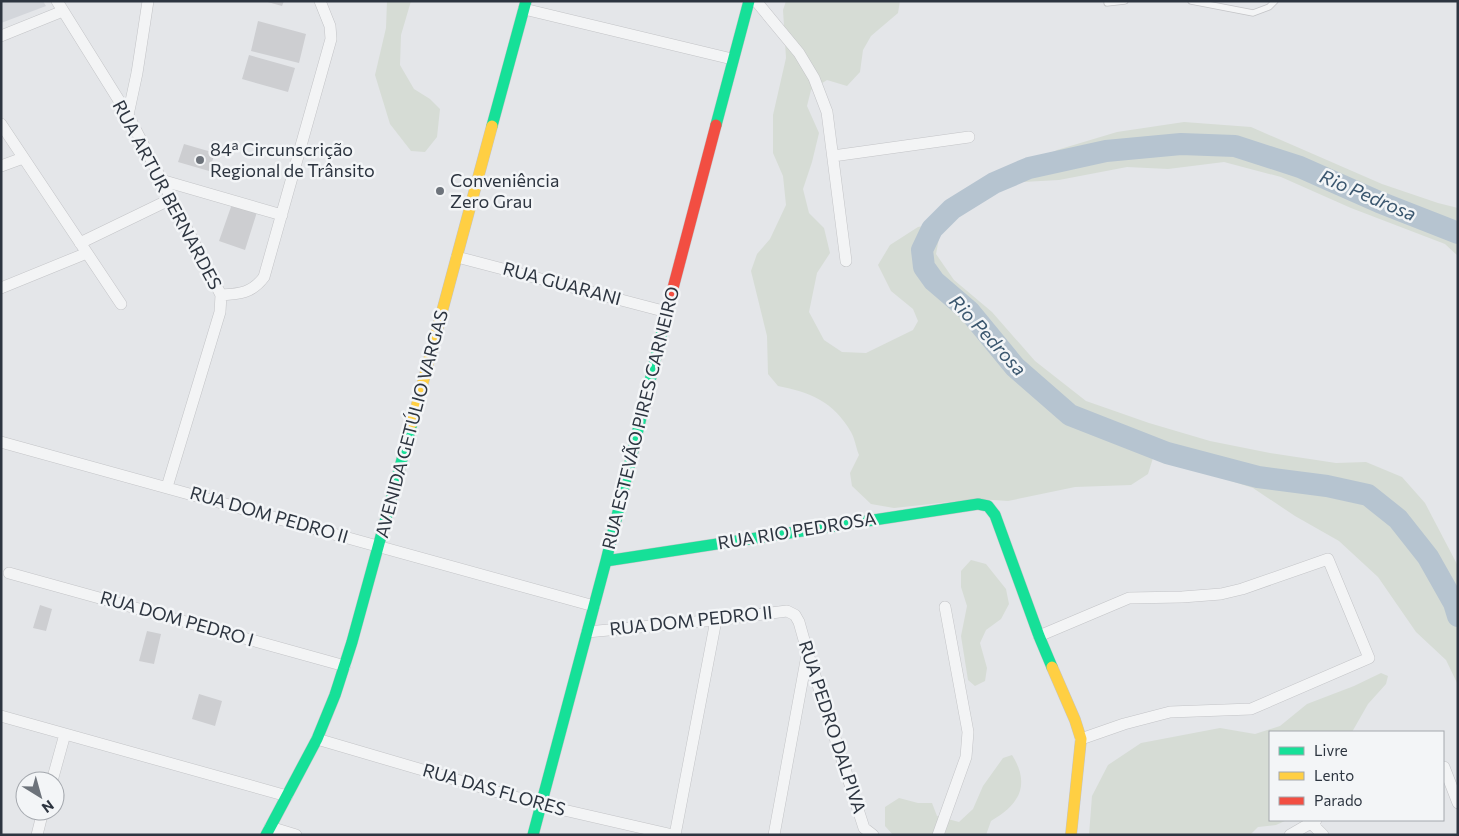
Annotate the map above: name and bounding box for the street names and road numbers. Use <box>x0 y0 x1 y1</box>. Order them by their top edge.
street label: RUA ARTUR BERNARDES <box>109 96 227 293</box>
street label: RUA GUARANI <box>501 257 624 309</box>
street label: RUA ESTEVÃO PIRES CARNEIRO <box>597 284 683 551</box>
street label: AVENIDA GETÚLIO VARGAS <box>370 307 452 540</box>
street label: RUA DOM PEDRO II <box>188 481 351 547</box>
street label: RUA RIO PEDROSA <box>716 507 878 553</box>
street label: RUA DOM PEDRO I <box>98 586 257 650</box>
street label: RUA DOM PEDRO II <box>608 601 773 640</box>
street label: RUA PEDRO DALPIVA <box>795 637 871 816</box>
street label: RUA DAS FLORES <box>420 758 568 820</box>

